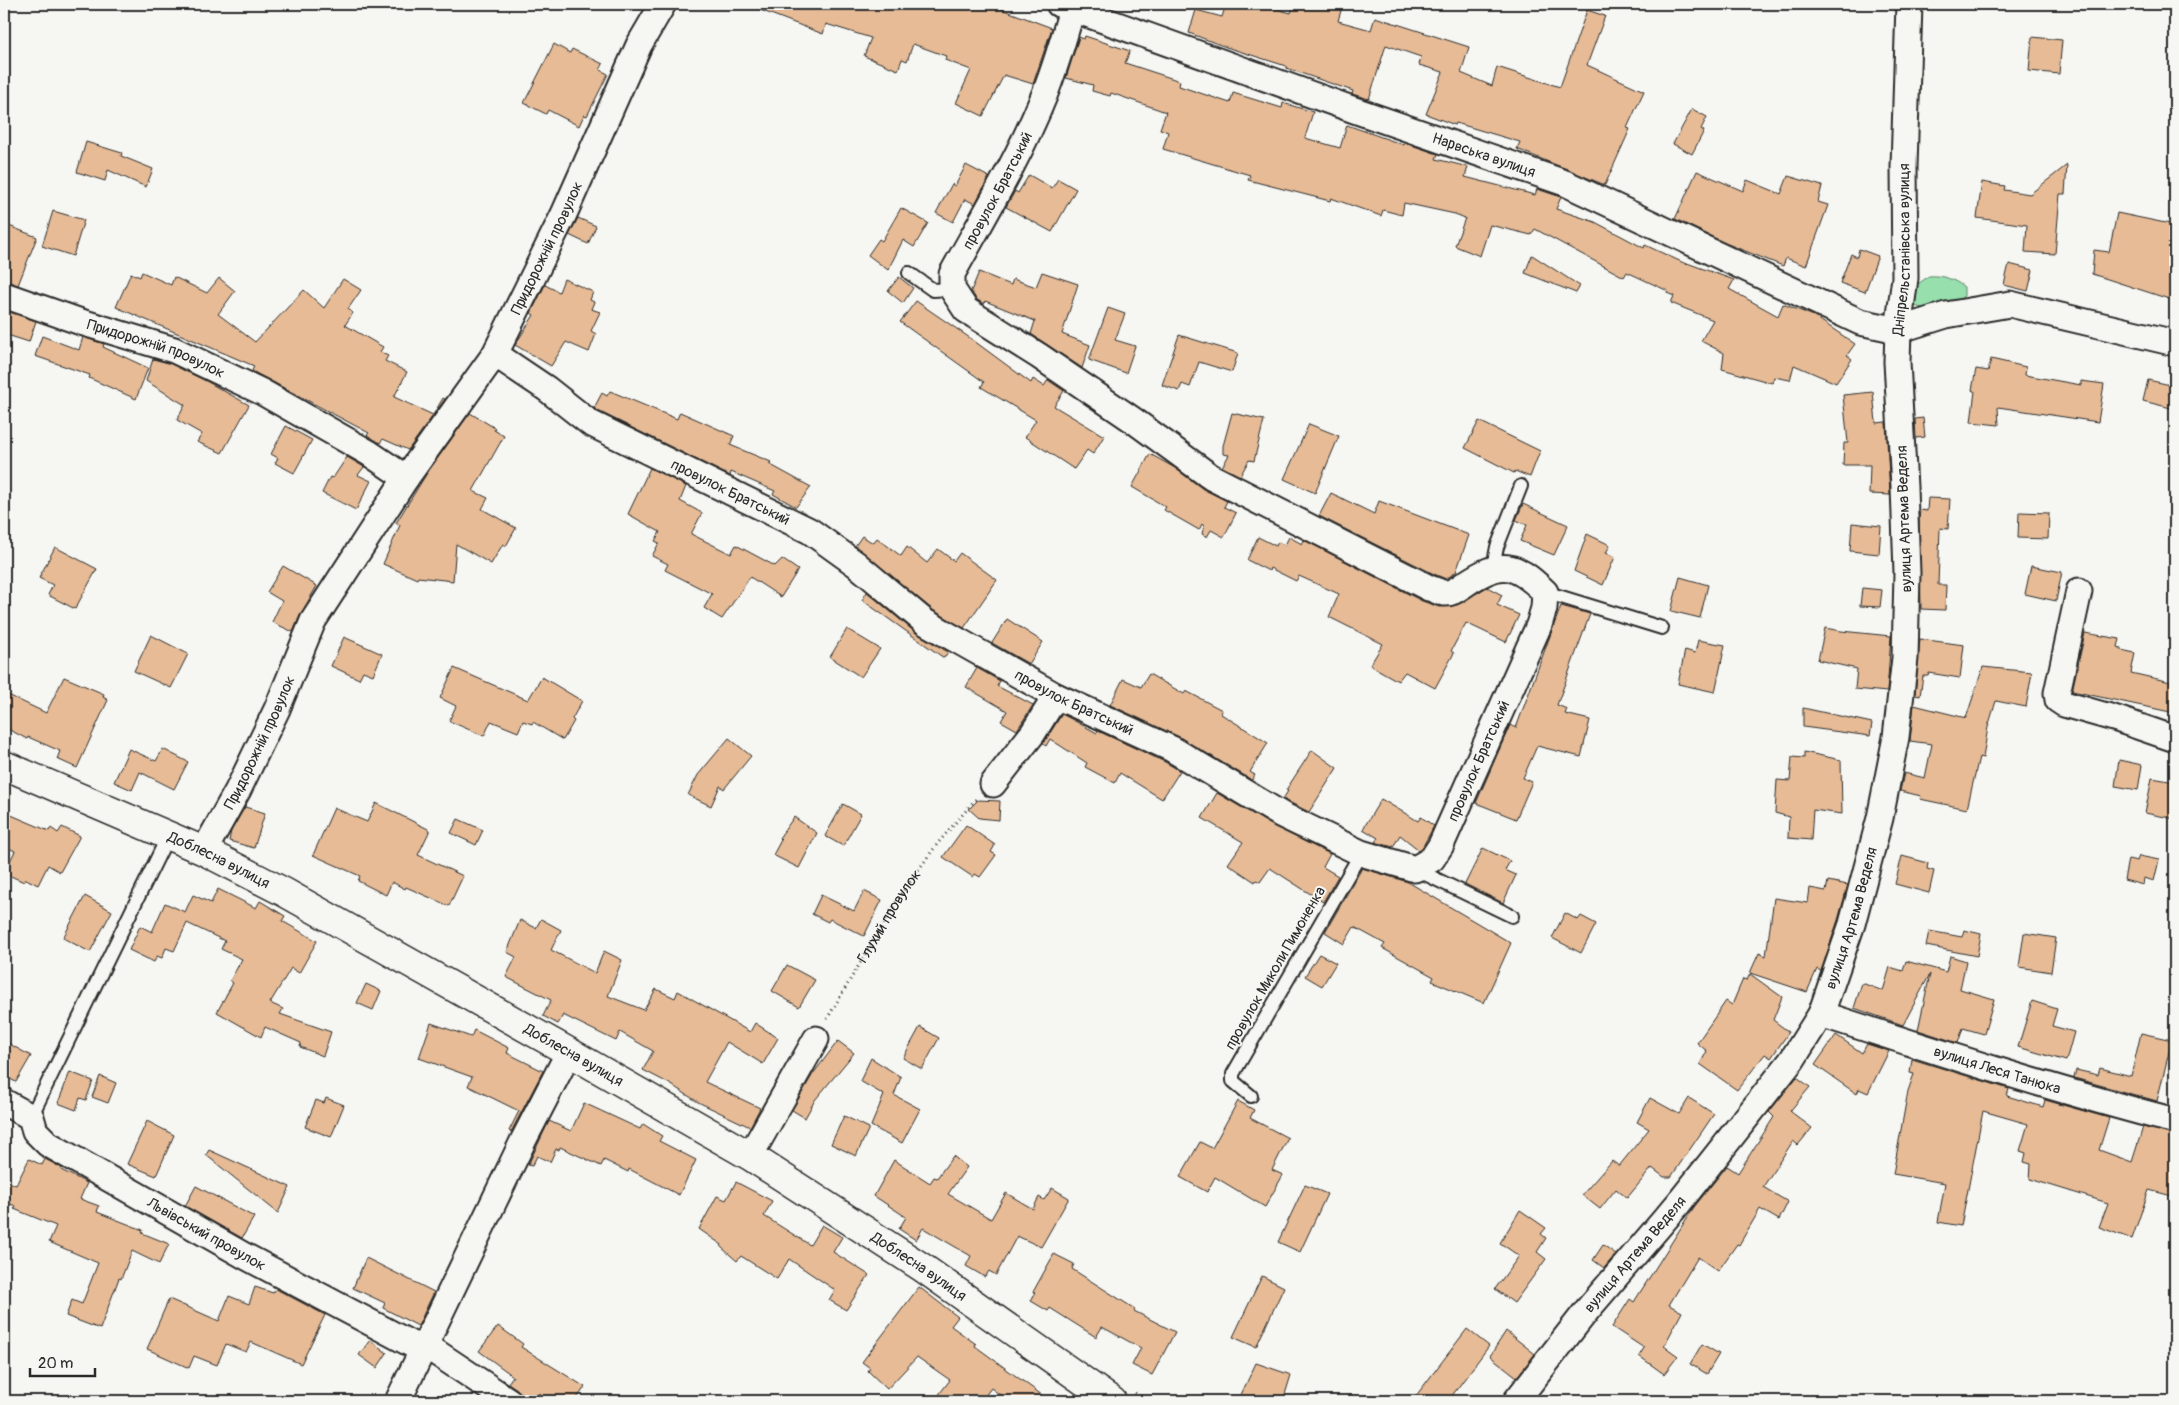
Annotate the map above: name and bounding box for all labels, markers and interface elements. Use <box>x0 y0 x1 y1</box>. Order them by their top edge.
street label: провулок Братський <box>959 129 1037 253</box>
street label: Нарвська вулиця <box>1430 129 1538 182</box>
street label: Дніпрельстанівська вулиця <box>1889 163 1915 337</box>
street label: Придорожній провулок <box>507 178 587 318</box>
street label: Придорожній провулок <box>84 315 228 383</box>
street label: вулиця Артема Веделя <box>1892 445 1917 593</box>
street label: провулок Братський <box>668 455 793 530</box>
street label: провулок Братський <box>1011 666 1136 740</box>
street label: Придорожній провулок <box>220 673 300 813</box>
street label: провулок Братський <box>1444 698 1514 825</box>
street label: Доблесна вулиця <box>164 827 273 893</box>
street label: вулиця Артема Веделя <box>1821 845 1882 992</box>
street label: Глухий провулок <box>853 866 926 967</box>
street label: провулок Миколи Пимоненка <box>1221 883 1330 1053</box>
street label: Доблесна вулиця <box>520 1019 627 1091</box>
street label: вулиця Леся Танюка <box>1931 1042 2063 1099</box>
street label: Львівський провулок <box>143 1193 269 1275</box>
street label: вулиця Артема Веделя <box>1580 1193 1691 1317</box>
street label: Доблесна вулиця <box>866 1227 970 1306</box>
scale bar <box>30 1345 95 1377</box>
text: 20 m <box>38 1354 73 1373</box>

